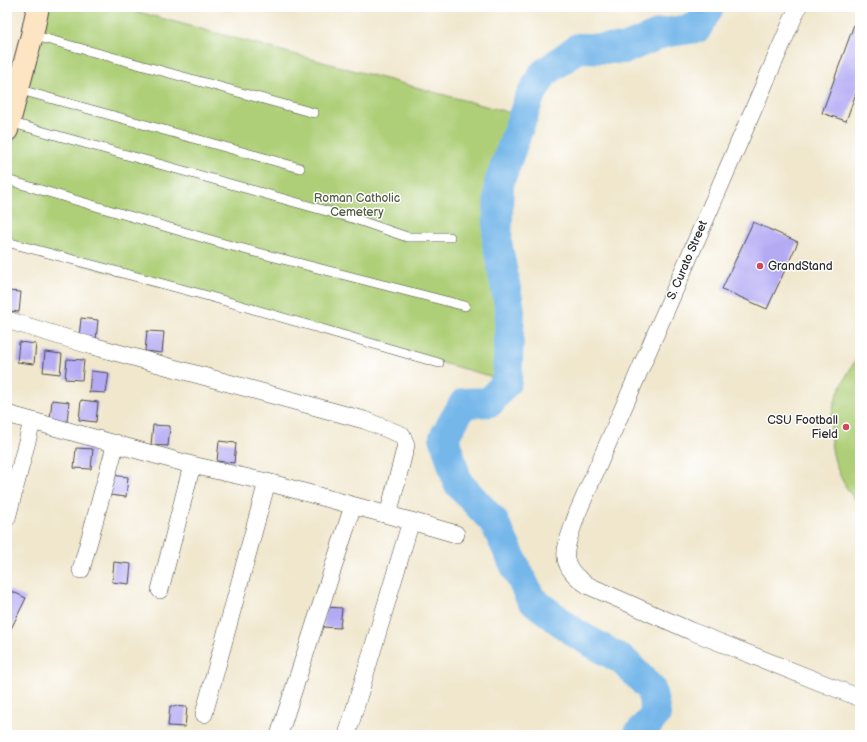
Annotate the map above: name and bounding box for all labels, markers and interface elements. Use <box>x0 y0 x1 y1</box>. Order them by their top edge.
park label: Roman Catholic Cemetery <box>314 191 400 220</box>
street label: S. Curato Street <box>664 218 711 302</box>
place label: GrandStand <box>768 259 833 274</box>
marker: GrandStand <box>755 261 765 271</box>
place label: CSU Football Field <box>767 413 838 442</box>
marker: CSU Football Field <box>841 422 851 432</box>

